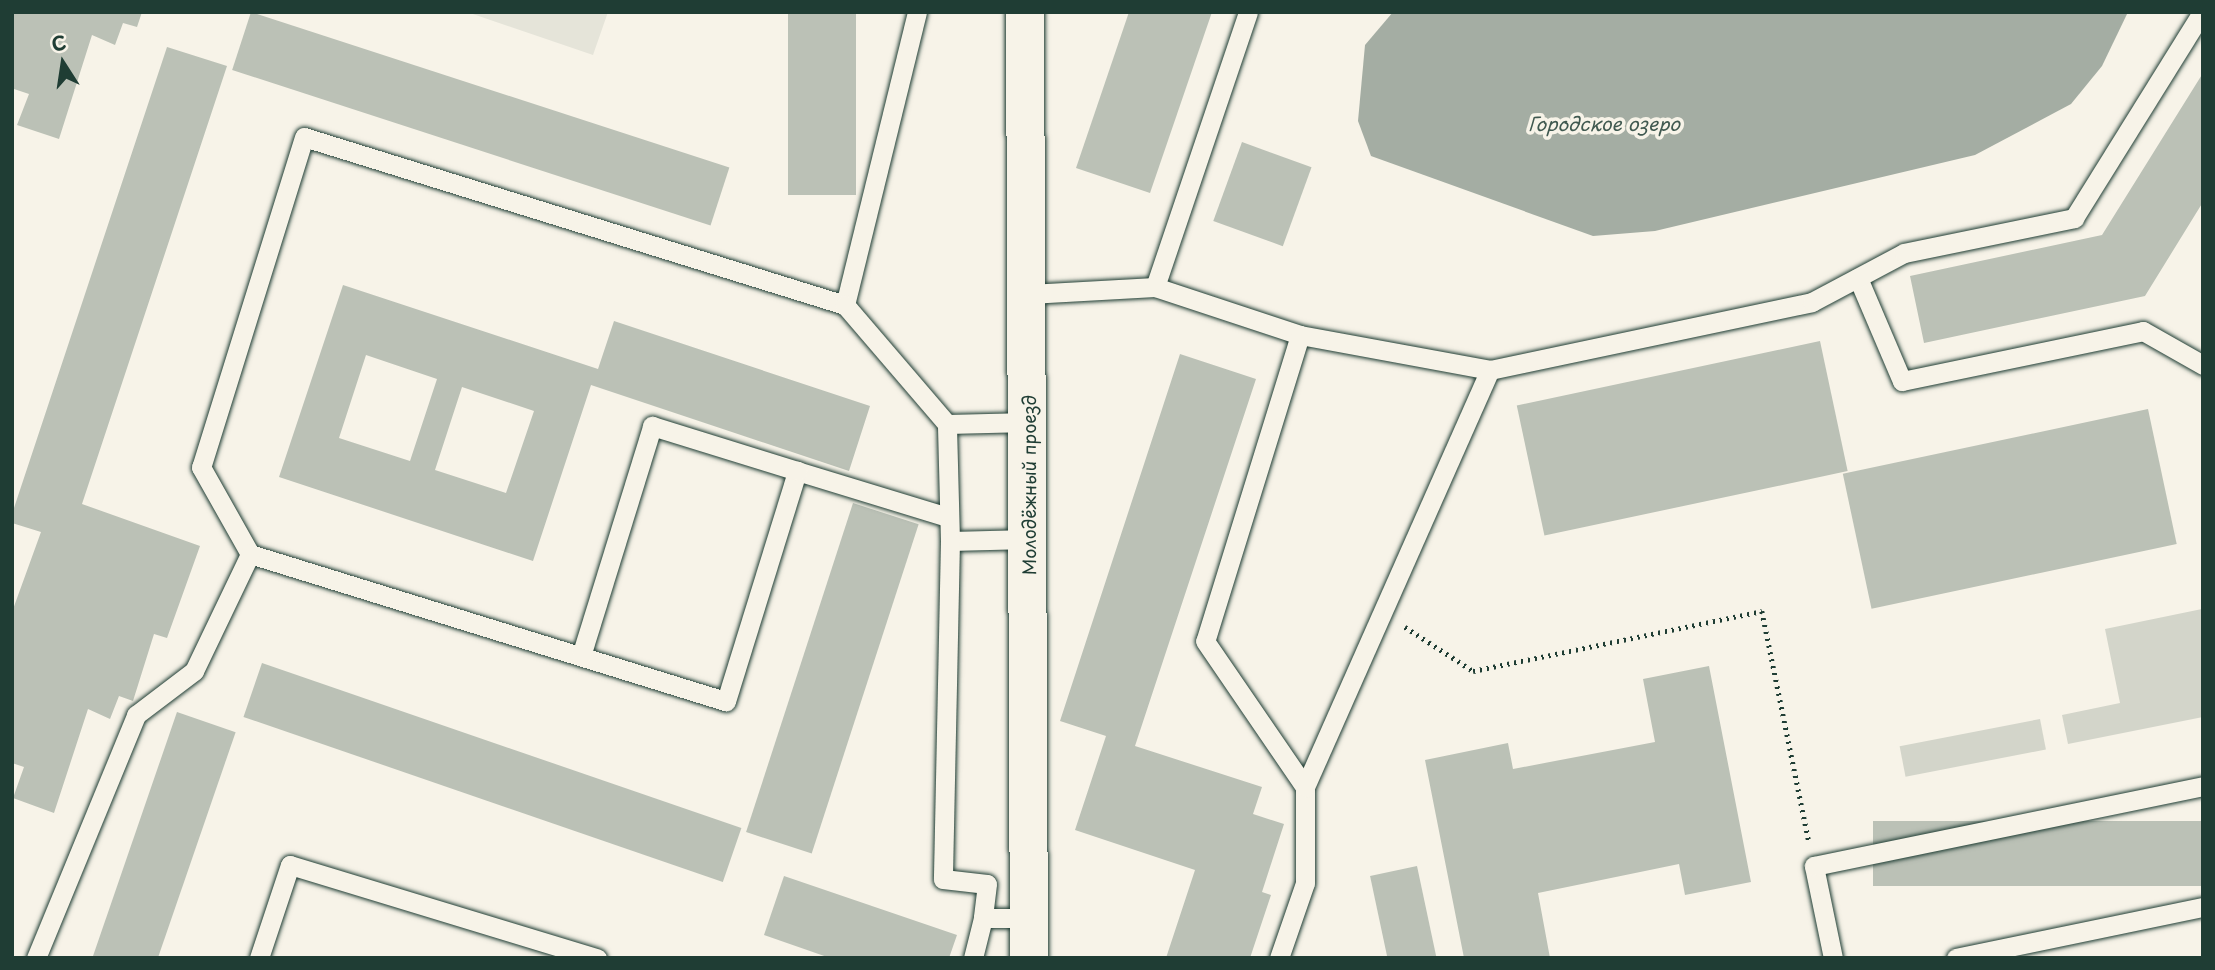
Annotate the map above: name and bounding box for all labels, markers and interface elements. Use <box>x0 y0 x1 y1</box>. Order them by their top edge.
text: С <box>49 27 69 58</box>
north arrow <box>28 28 98 98</box>
water label: Городское озеро <box>1528 113 1680 135</box>
street label: Молодёжный проезд <box>1018 395 1040 575</box>

